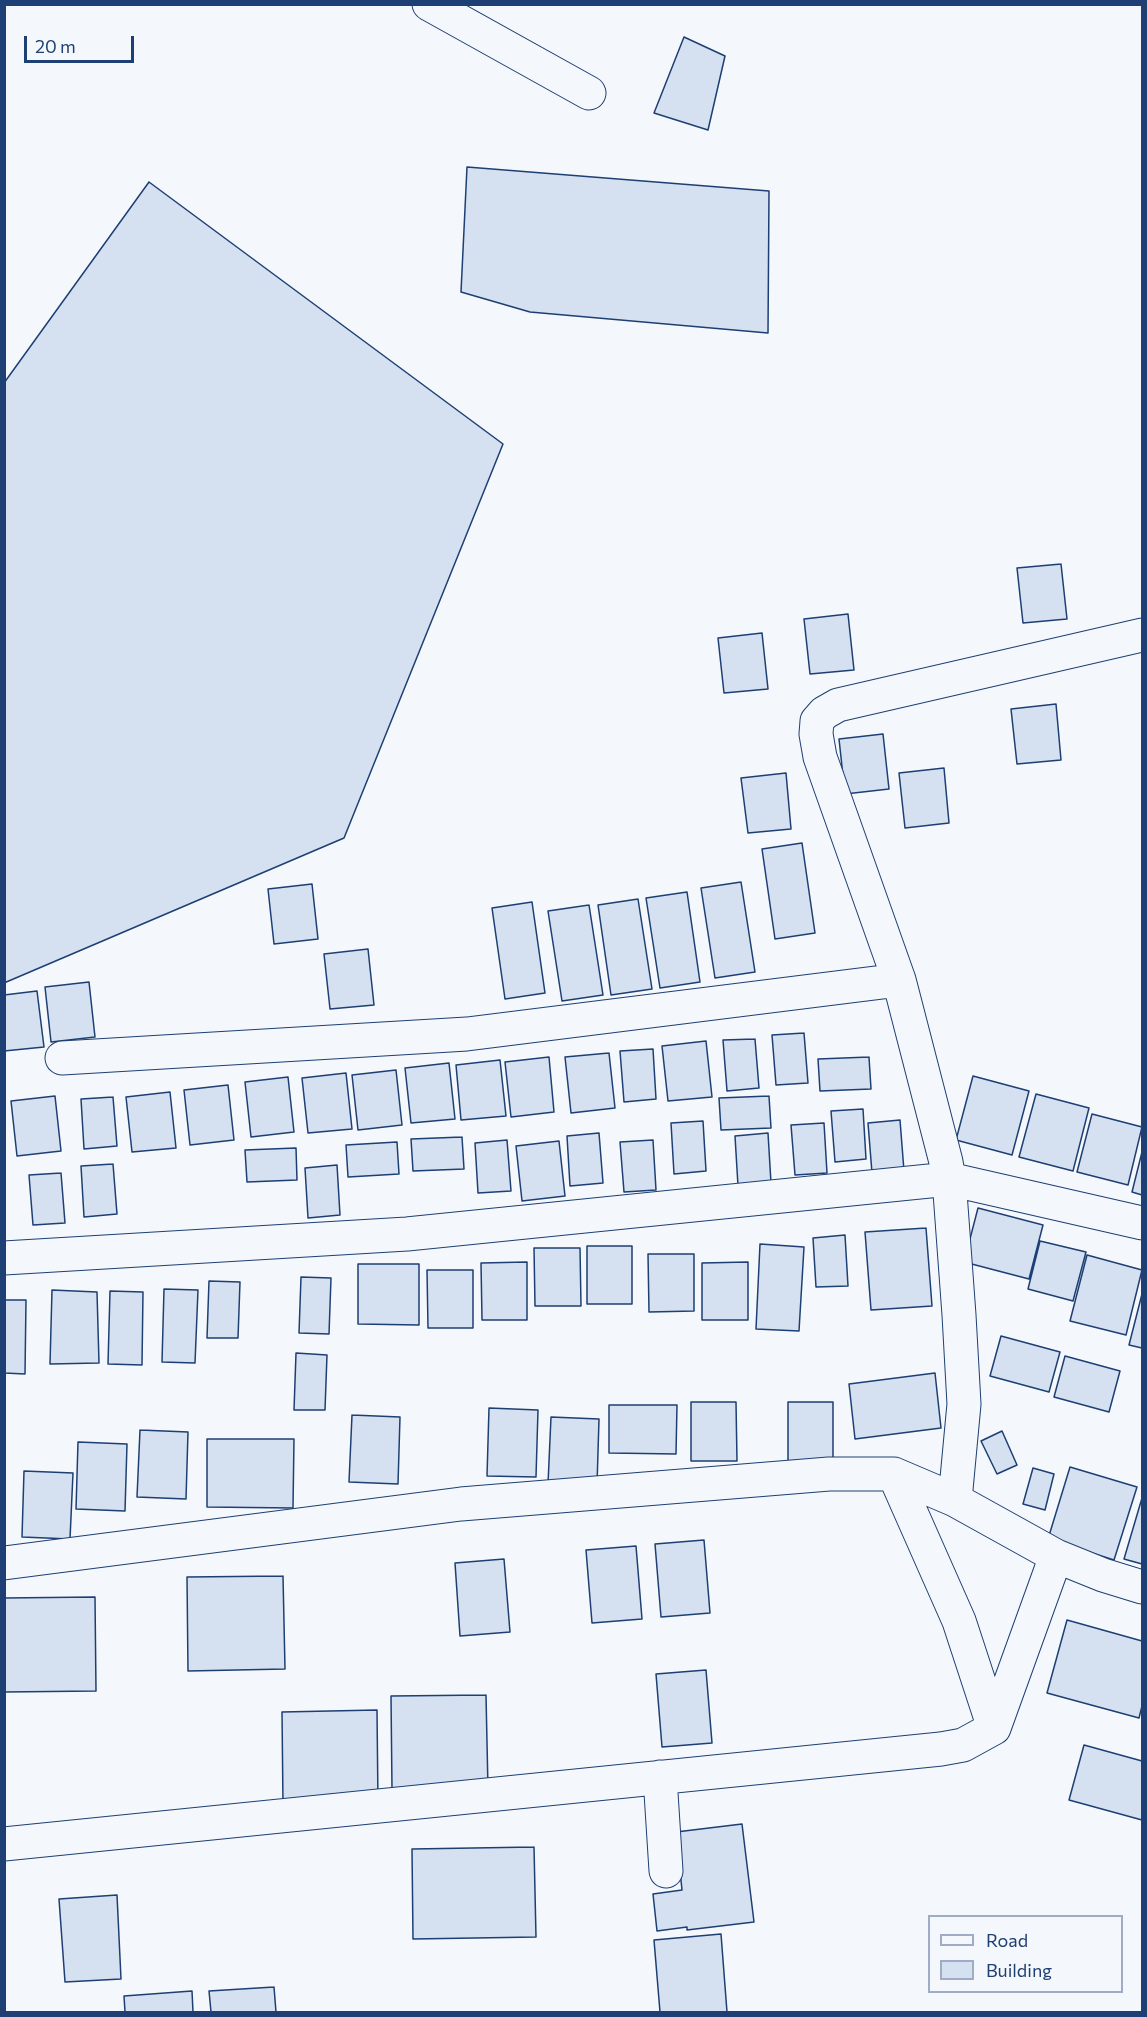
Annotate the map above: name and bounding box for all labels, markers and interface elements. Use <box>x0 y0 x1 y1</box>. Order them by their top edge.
scale bar <box>27 24 136 62</box>
text: 20 m <box>35 35 76 57</box>
legend <box>928 1915 1123 1993</box>
text: Road <box>986 1929 1028 1951</box>
text: Building <box>986 1959 1052 1981</box>

